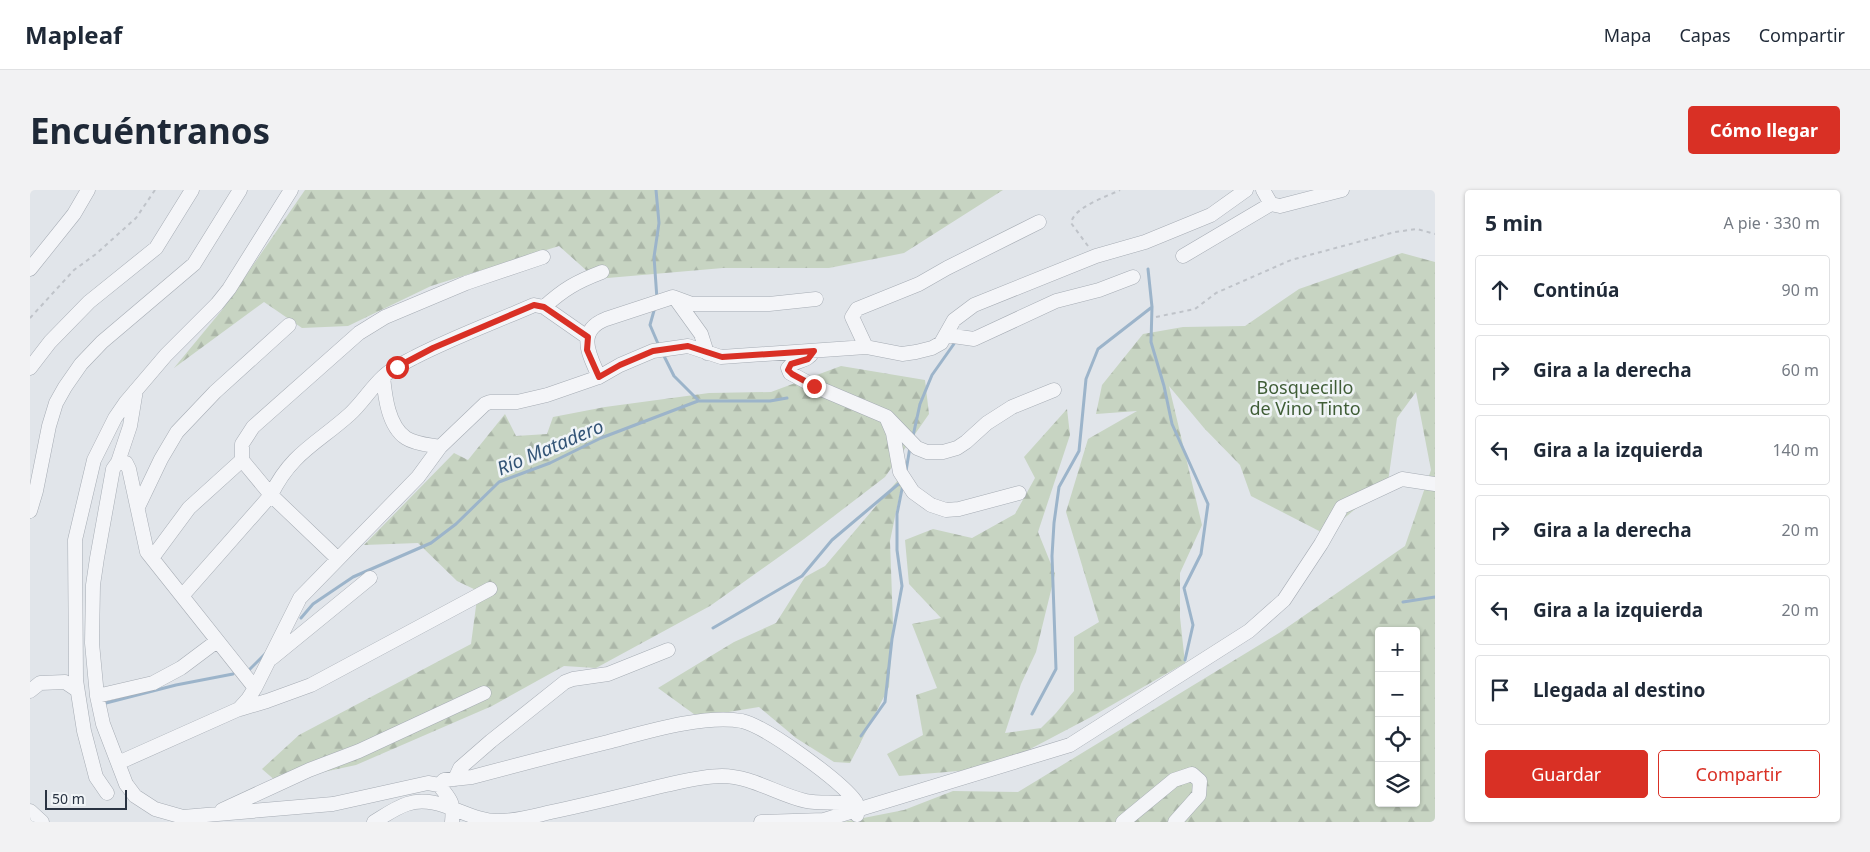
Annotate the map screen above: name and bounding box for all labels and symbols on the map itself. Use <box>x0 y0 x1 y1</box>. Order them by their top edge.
route start <box>386 356 409 379</box>
route end <box>803 375 826 398</box>
park label: Bosquecillo de Vino Tinto <box>1249 375 1361 420</box>
water label: Río Matadero <box>493 413 607 481</box>
scale bar <box>45 787 128 810</box>

